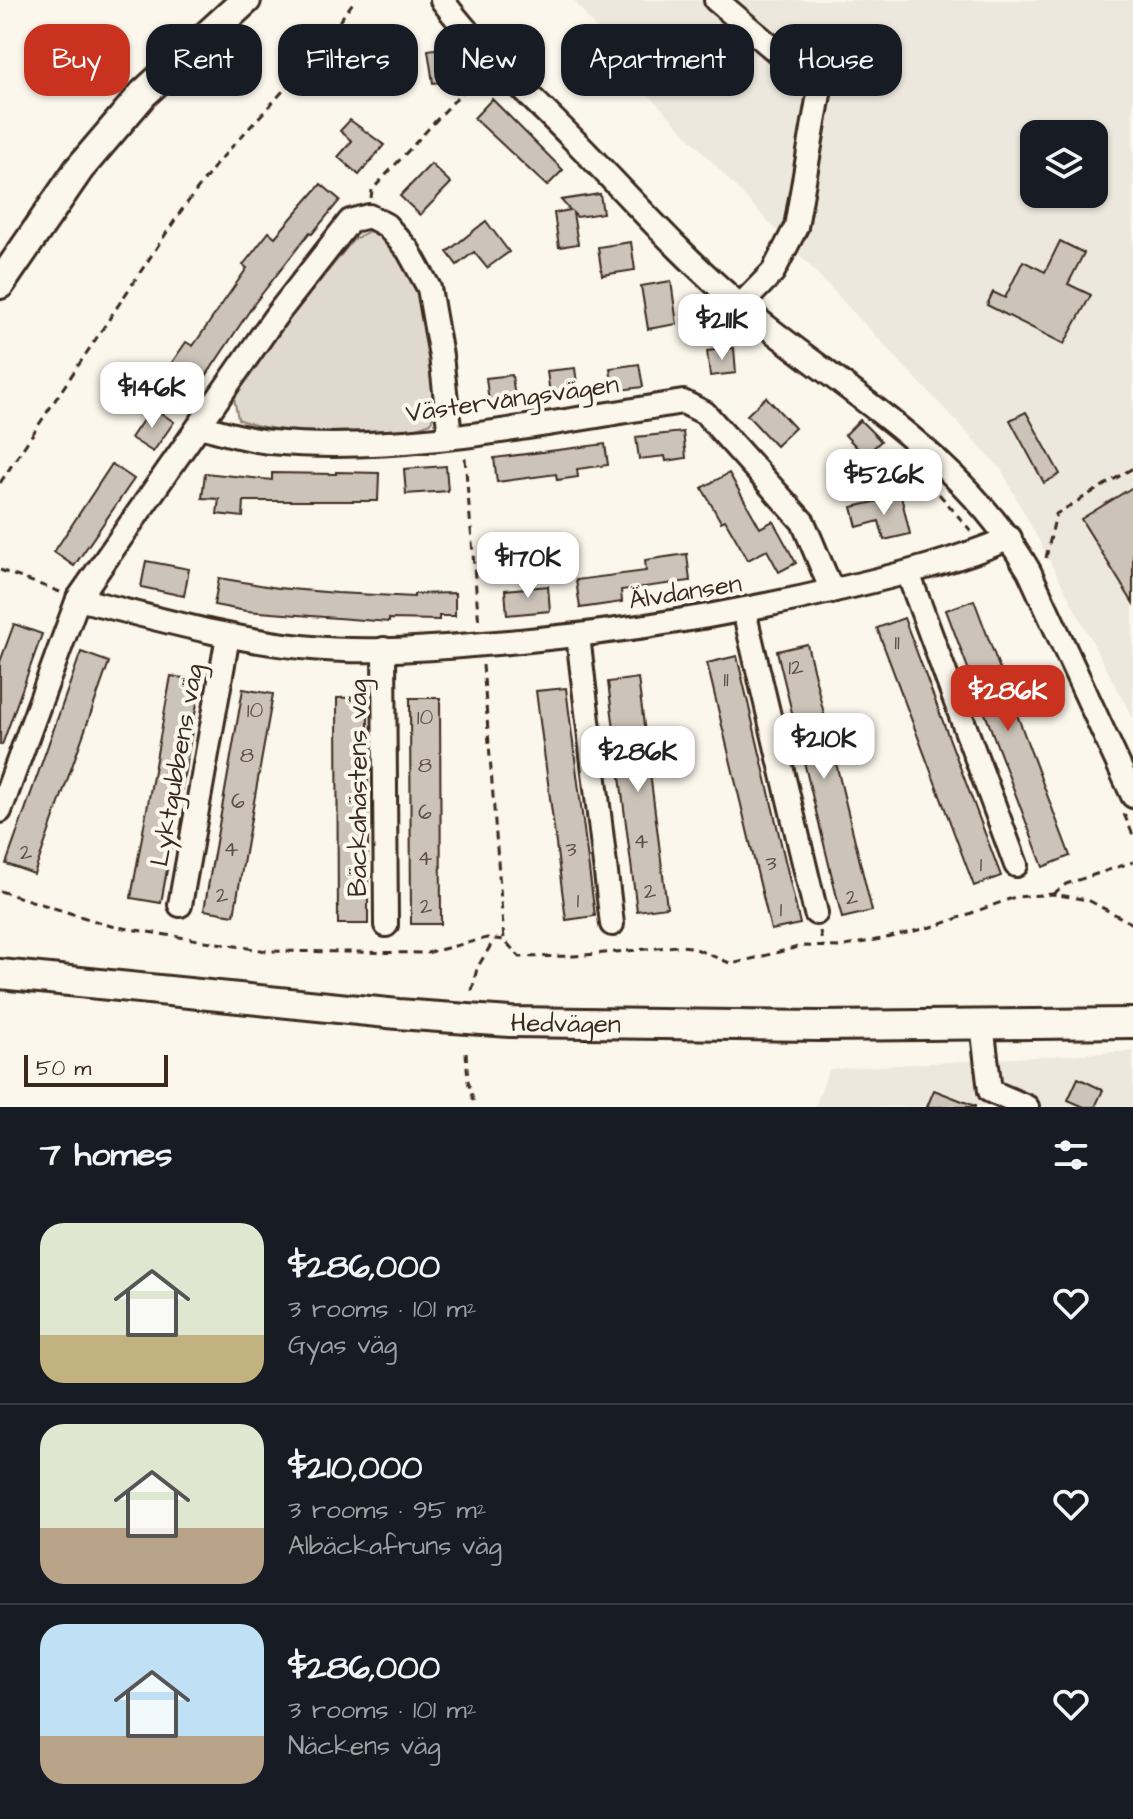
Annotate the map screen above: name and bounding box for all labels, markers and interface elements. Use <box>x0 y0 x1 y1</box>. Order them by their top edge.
chip: Buy <box>24 24 130 96</box>
chip: Rent <box>146 24 262 96</box>
chip: Filters <box>278 24 418 96</box>
chip: New <box>434 24 545 96</box>
chip: Apartment <box>561 24 754 96</box>
chip: House <box>770 24 902 96</box>
map controls <box>1020 120 1108 208</box>
button: layers <box>1020 120 1108 208</box>
pin: $211K <box>666 294 778 362</box>
text: $211K <box>696 302 748 338</box>
pin: $146K <box>96 362 208 430</box>
street label: Västervångsvägen <box>403 366 621 434</box>
text: $146K <box>118 370 186 406</box>
pin: $526K <box>828 449 940 517</box>
text: $526K <box>844 457 924 493</box>
pin: $170K <box>472 532 584 600</box>
text: $170K <box>495 540 561 576</box>
street label: Älvdansen <box>626 565 744 619</box>
house number: 11 <box>894 627 900 658</box>
house number: 12 <box>788 652 804 683</box>
street label: Lyktgubbens väg <box>141 661 214 870</box>
house number: 11 <box>723 664 729 695</box>
pin: $286K <box>952 665 1064 733</box>
text: $286K <box>969 673 1047 709</box>
street label: Bäckahästens väg <box>340 679 378 897</box>
house number: 10 <box>247 695 263 726</box>
house number: 10 <box>417 702 433 733</box>
pin: $210K <box>768 713 880 781</box>
text: $210K <box>792 721 856 757</box>
pin: $286K <box>582 726 694 794</box>
text: $286K <box>599 734 677 770</box>
house number: 8 <box>240 740 254 771</box>
house number: 8 <box>418 750 432 781</box>
house number: 6 <box>231 786 245 817</box>
house number: 6 <box>418 797 432 828</box>
house number: 4 <box>634 826 649 857</box>
house number: 4 <box>224 834 239 865</box>
house number: 3 <box>565 834 577 865</box>
house number: 2 <box>20 837 33 868</box>
house number: 4 <box>418 843 433 874</box>
house number: 3 <box>765 848 777 879</box>
house number: 1 <box>980 849 983 880</box>
house number: 2 <box>644 876 657 907</box>
house number: 2 <box>216 880 229 911</box>
house number: 2 <box>846 882 859 913</box>
house number: 1 <box>577 885 580 916</box>
house number: 2 <box>420 891 433 922</box>
house number: 1 <box>780 894 783 925</box>
street label: Hedvägen <box>510 1005 621 1044</box>
scale bar <box>24 1051 168 1087</box>
text: 50 m <box>36 1053 91 1084</box>
text: 7 homes <box>40 1131 172 1179</box>
icon: filters <box>1049 1133 1093 1177</box>
text: $286,000 <box>288 1243 440 1291</box>
icon: home <box>104 1255 200 1351</box>
icon: heart <box>1049 1281 1093 1325</box>
text: 3 rooms · 101 m² <box>288 1291 476 1327</box>
text: Gyas väg <box>288 1327 397 1363</box>
text: $210,000 <box>288 1444 423 1492</box>
icon: home <box>104 1456 200 1552</box>
icon: heart <box>1049 1482 1093 1526</box>
text: 3 rooms · 95 m² <box>288 1492 487 1528</box>
text: Albäckafruns väg <box>288 1528 502 1564</box>
text: $286,000 <box>288 1644 440 1692</box>
icon: home <box>104 1656 200 1752</box>
icon: heart <box>1049 1682 1093 1726</box>
text: 3 rooms · 101 m² <box>288 1692 476 1728</box>
text: Näckens väg <box>288 1728 441 1764</box>

